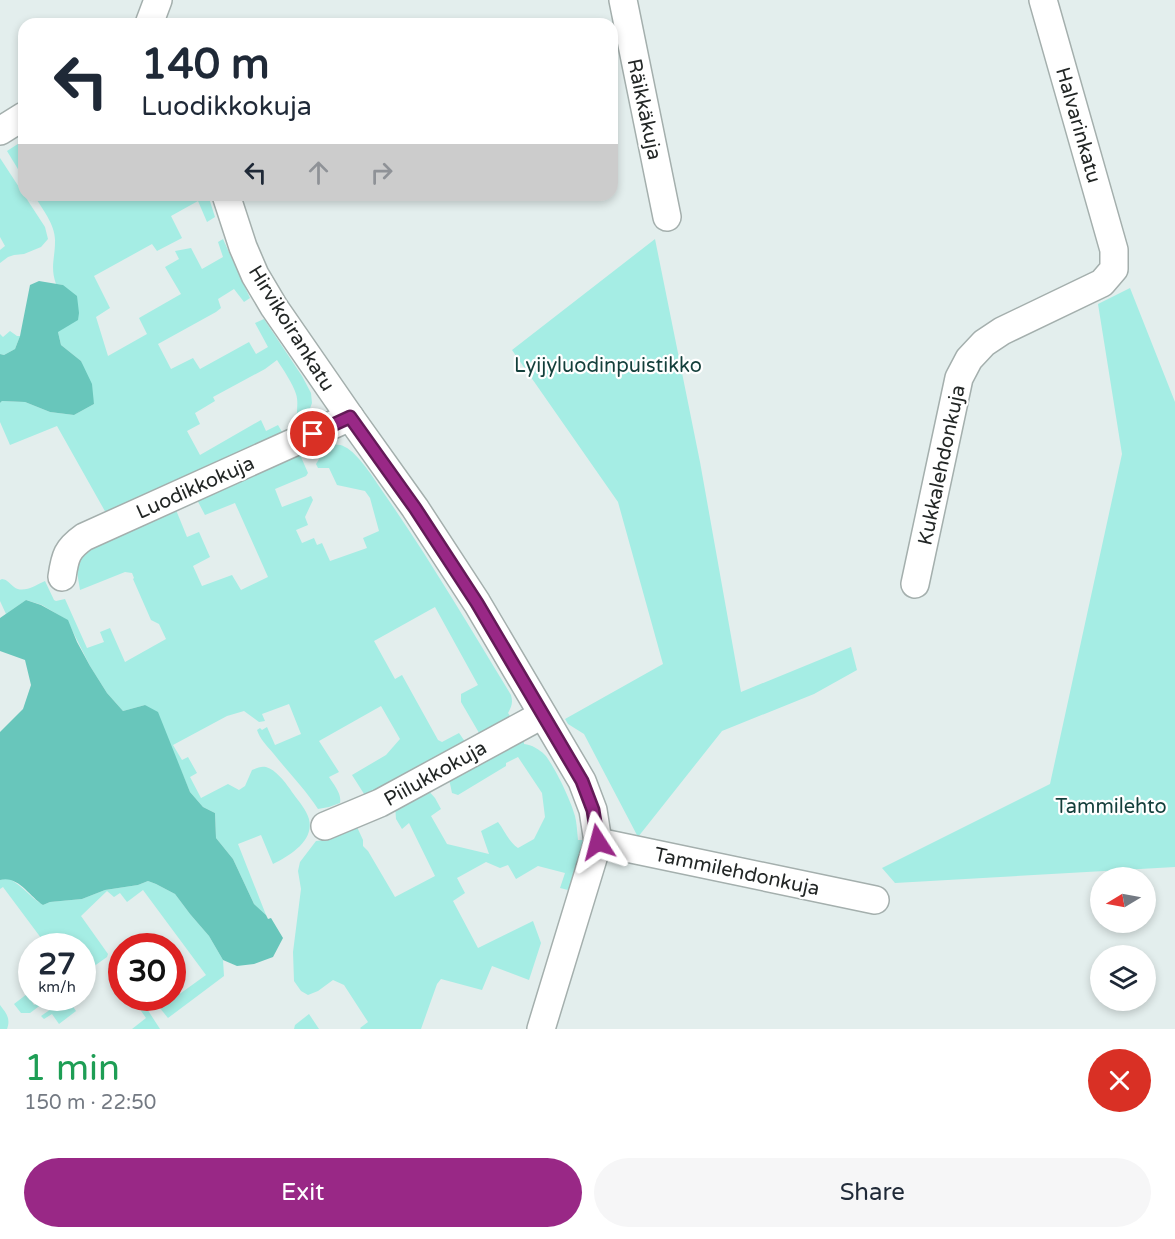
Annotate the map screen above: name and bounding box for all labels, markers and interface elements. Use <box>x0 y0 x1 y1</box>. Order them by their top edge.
text: 140 m <box>141 39 270 90</box>
icon: left <box>42 42 120 120</box>
street label: Räikkäkuja <box>622 56 666 162</box>
street label: Halvarinkatu <box>1050 65 1106 186</box>
text: Luodikkokuja <box>141 90 312 123</box>
icon: left <box>239 156 272 189</box>
icon: ahead <box>302 156 335 189</box>
icon: right <box>365 156 398 189</box>
street label: Hirvikoirankatu <box>243 261 339 396</box>
park label: Lyijyluodinpuistikko <box>514 354 702 378</box>
street label: Kukkalehdonkuja <box>913 383 971 548</box>
pin <box>287 408 338 459</box>
icon: arrive <box>296 417 329 450</box>
street label: Luodikkokuja <box>133 451 258 525</box>
street label: Piilukkokuja <box>380 736 491 812</box>
park label: Tammilehto <box>1055 795 1167 819</box>
position arrow <box>566 810 630 874</box>
street label: Tammilehdonkuja <box>652 843 822 901</box>
north arrow <box>1090 867 1156 933</box>
map controls <box>1090 867 1156 1011</box>
speed limit sign: 30 <box>108 933 186 1011</box>
button: layers <box>1090 945 1156 1011</box>
text: 27 <box>38 946 76 983</box>
text: km/h <box>38 978 76 996</box>
text: 1 min <box>24 1047 120 1090</box>
button: close <box>1088 1049 1151 1112</box>
text: 150 m · 22:50 <box>24 1091 156 1115</box>
button: Exit <box>24 1158 582 1227</box>
button: Share <box>594 1158 1151 1227</box>

